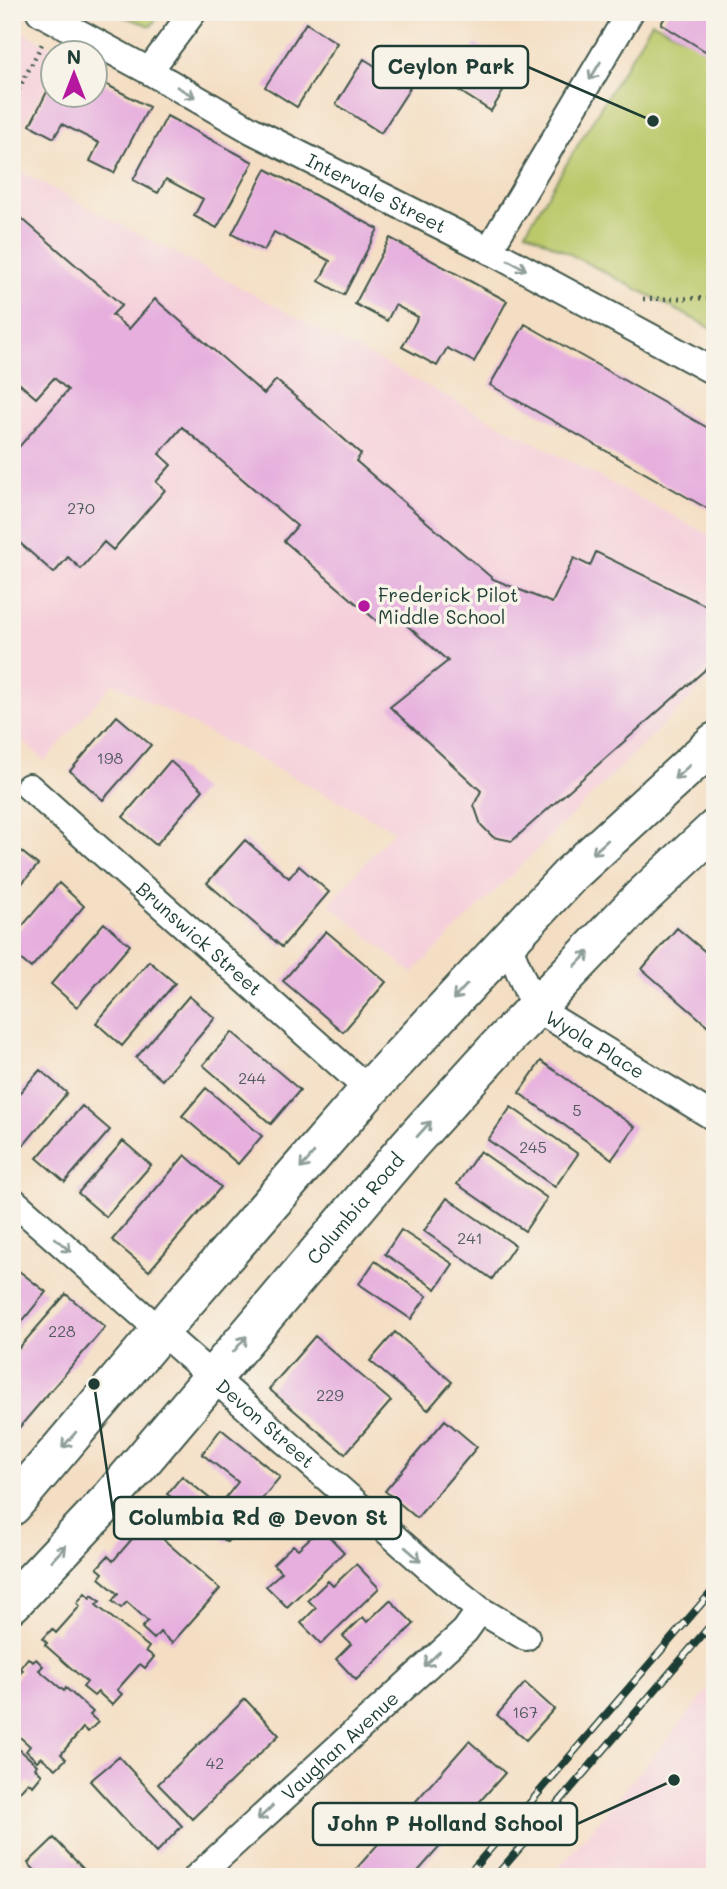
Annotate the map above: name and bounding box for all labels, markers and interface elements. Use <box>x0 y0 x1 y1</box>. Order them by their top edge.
north arrow <box>38 38 108 108</box>
text: N <box>67 44 81 69</box>
callout: Ceylon Park <box>373 46 528 88</box>
text: Ceylon Park <box>387 52 515 80</box>
one-way arrow <box>587 60 601 80</box>
one-way arrow <box>175 85 195 99</box>
street label: Intervale Street <box>302 147 451 238</box>
one-way arrow <box>506 259 527 273</box>
house number: 270 <box>67 497 95 518</box>
place label: Frederick Pilot Middle School <box>378 582 518 629</box>
marker: Frederick Pilot Middle School <box>356 598 372 614</box>
house number: 198 <box>97 747 123 768</box>
one-way arrow <box>674 763 692 779</box>
one-way arrow <box>591 839 609 855</box>
street label: Brunswick Street <box>132 876 268 1001</box>
one-way arrow <box>573 950 590 967</box>
one-way arrow <box>452 983 469 1000</box>
street label: Wyola Place <box>541 1004 649 1084</box>
house number: 244 <box>238 1067 266 1088</box>
house number: 5 <box>572 1099 582 1120</box>
one-way arrow <box>416 1120 432 1138</box>
house number: 245 <box>519 1136 547 1157</box>
street label: Columbia Road <box>301 1147 409 1269</box>
one-way arrow <box>299 1151 315 1169</box>
house number: 241 <box>457 1227 483 1248</box>
one-way arrow <box>54 1237 72 1253</box>
house number: 228 <box>48 1320 76 1341</box>
one-way arrow <box>232 1336 248 1354</box>
street label: Devon Street <box>211 1373 320 1473</box>
house number: 229 <box>316 1384 344 1405</box>
one-way arrow <box>61 1431 77 1449</box>
callout: Columbia Rd @ Devon St <box>114 1497 401 1539</box>
text: Columbia Rd @ Devon St <box>128 1503 388 1530</box>
one-way arrow <box>51 1544 67 1562</box>
one-way arrow <box>404 1546 421 1563</box>
one-way arrow <box>424 1650 441 1667</box>
street label: Vaughan Avenue <box>276 1685 403 1806</box>
house number: 167 <box>512 1701 538 1722</box>
house number: 42 <box>206 1752 224 1773</box>
callout: John P Holland School <box>313 1803 577 1845</box>
one-way arrow <box>256 1805 274 1821</box>
text: John P Holland School <box>327 1809 563 1836</box>

